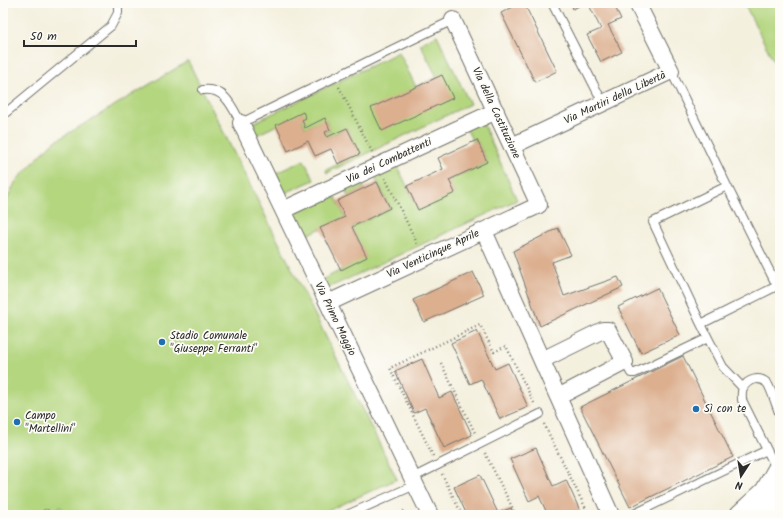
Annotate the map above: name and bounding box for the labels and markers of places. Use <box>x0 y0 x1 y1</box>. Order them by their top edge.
place label: Stadio Comunale "Giuseppe Ferranti" <box>170 327 258 358</box>
marker: Stadio Comunale "Giuseppe Ferranti" <box>157 337 167 347</box>
place label: Sì con te <box>704 400 746 418</box>
marker: Sì con te <box>691 404 701 414</box>
place label: Campo "Martellini" <box>25 407 76 438</box>
marker: Campo "Martellini" <box>12 417 22 427</box>

